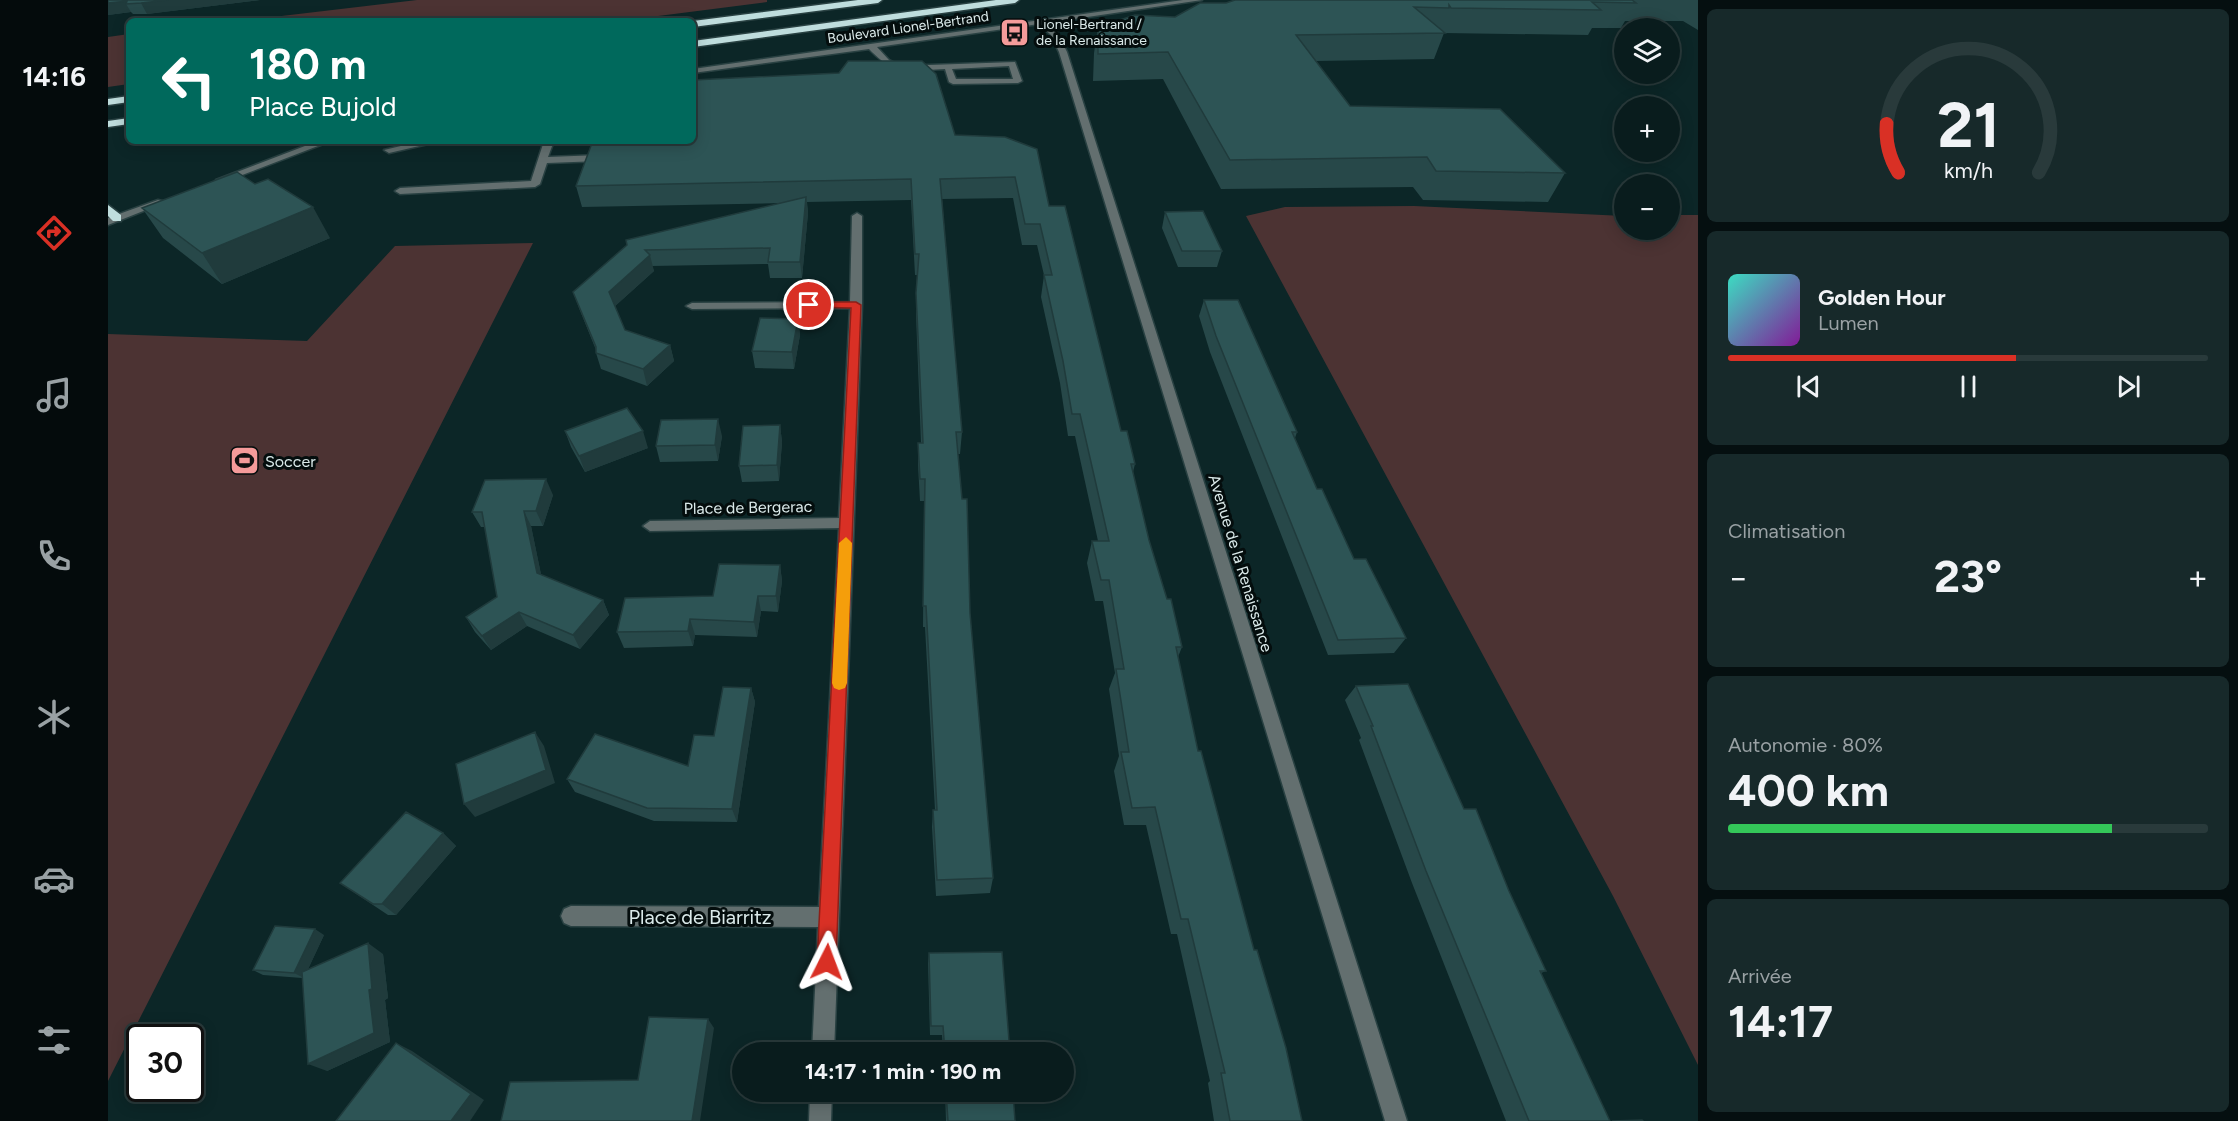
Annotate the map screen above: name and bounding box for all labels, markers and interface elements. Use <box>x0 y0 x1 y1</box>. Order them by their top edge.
street label: Boulevard Lionel-Bertrand <box>826 8 990 47</box>
bus stop icon: Lionel-Bertrand / de la Renaissance <box>999 16 1031 48</box>
place label: Lionel-Bertrand / de la Renaissance <box>1036 16 1147 49</box>
map controls <box>1614 18 1680 240</box>
button: layers <box>1614 18 1680 84</box>
text: 180 m <box>249 39 366 90</box>
icon: left <box>150 42 228 120</box>
text: 14:16 <box>22 60 86 93</box>
text: 21 <box>1937 88 1999 163</box>
text: Place Bujold <box>249 90 397 123</box>
button: + <box>1614 96 1680 162</box>
text: km/h <box>1944 158 1992 183</box>
button: − <box>1614 174 1680 240</box>
icon: directions <box>33 212 75 254</box>
pin <box>783 279 834 330</box>
text: Golden Hour <box>1818 284 1946 311</box>
icon: arrive <box>792 288 825 321</box>
text: Lumen <box>1818 311 1879 335</box>
icon: previous <box>1792 370 1825 403</box>
icon: pause <box>1952 370 1985 403</box>
icon: next <box>2112 370 2145 403</box>
icon: music <box>33 374 75 416</box>
sports icon: Soccer <box>228 445 260 477</box>
place label: Soccer <box>265 452 316 471</box>
street label: Avenue de la Renaissance <box>1204 472 1277 654</box>
street label: Place de Bergerac <box>684 497 813 518</box>
text: Climatisation <box>1728 519 1845 543</box>
icon: phone <box>33 535 75 577</box>
text: 23° <box>1934 549 2002 603</box>
text: − <box>1728 558 1749 597</box>
text: + <box>2187 558 2208 597</box>
icon: climate <box>33 696 75 738</box>
text: Autonomie · 80% <box>1728 733 1883 757</box>
text: 400 km <box>1728 763 1889 817</box>
icon: car <box>33 858 75 900</box>
street label: Place de Biarritz <box>628 905 772 929</box>
position arrow <box>795 930 859 994</box>
text: Arrivée <box>1728 964 1792 988</box>
text: 14:17 <box>1728 994 1833 1048</box>
icon: filters <box>33 1019 75 1061</box>
speed limit sign: 30 <box>126 1024 204 1102</box>
text: 14:17 · 1 min · 190 m <box>805 1058 1001 1085</box>

